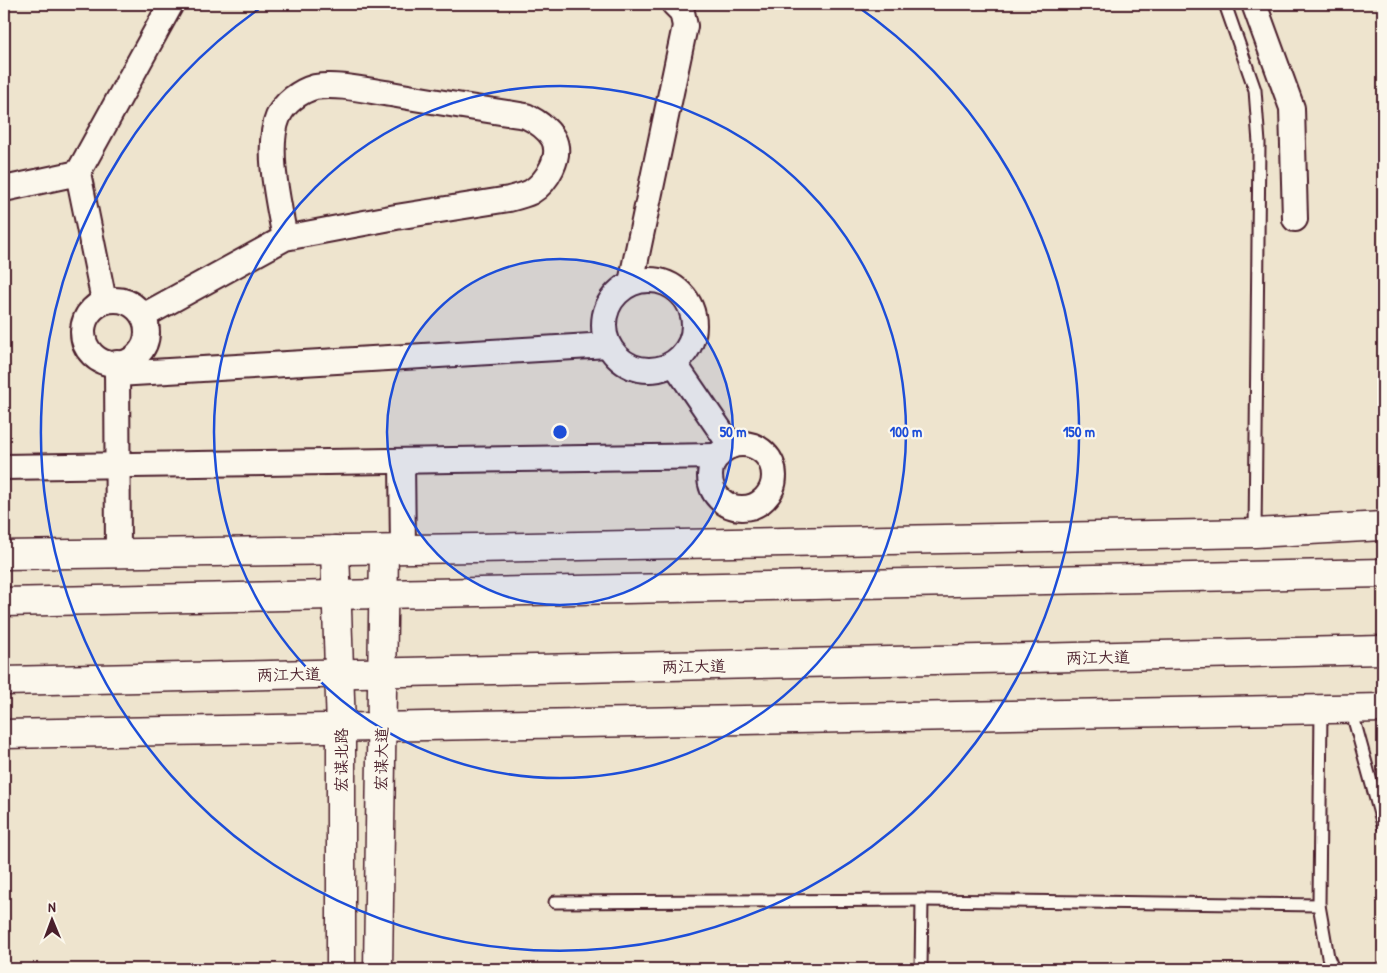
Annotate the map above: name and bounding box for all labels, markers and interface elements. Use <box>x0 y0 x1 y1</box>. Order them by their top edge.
text: 50 m <box>720 421 746 442</box>
text: 100 m <box>890 421 922 442</box>
text: 150 m <box>1063 421 1095 442</box>
centre of rings <box>551 423 569 441</box>
street label: 两江大道 <box>1066 645 1130 669</box>
street label: 两江大道 <box>662 654 726 678</box>
street label: 两江大道 <box>257 662 321 686</box>
street label: 宏谋大道 <box>369 727 393 791</box>
street label: 宏谋北路 <box>330 728 352 792</box>
north arrow <box>28 896 78 946</box>
text: N <box>48 897 56 916</box>

